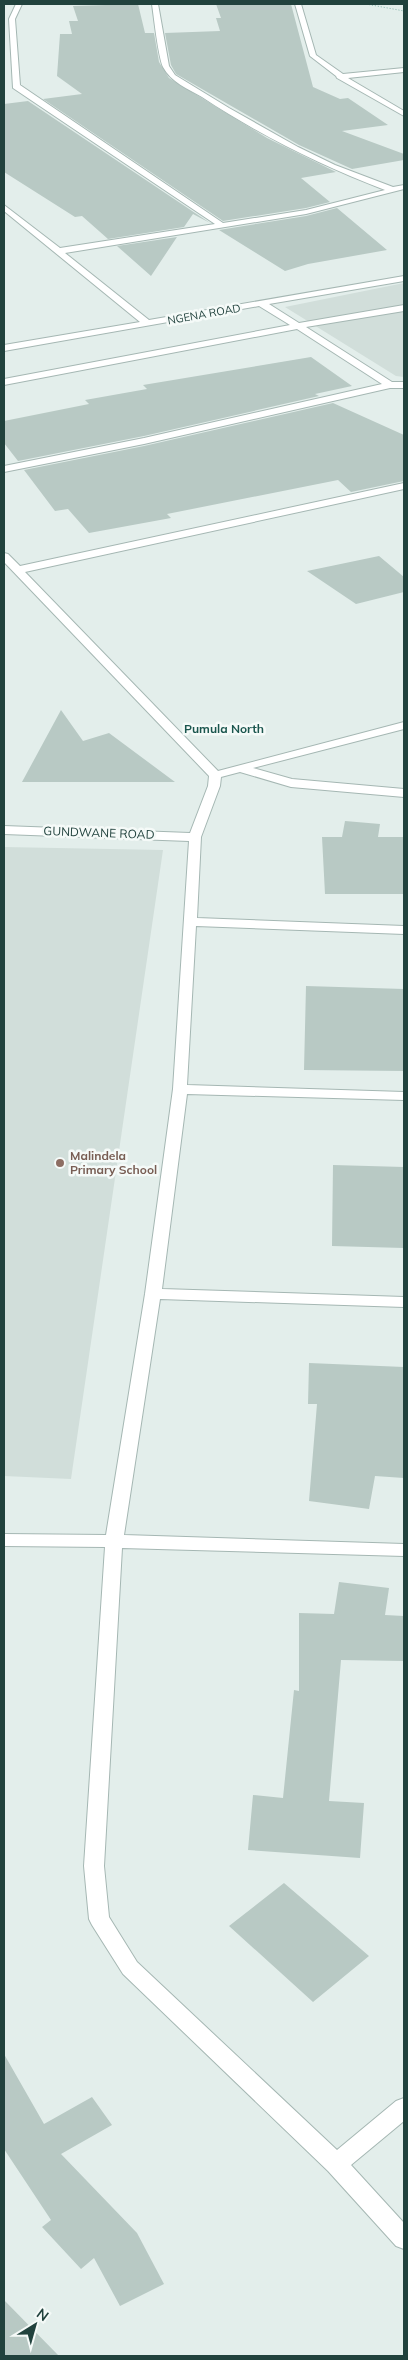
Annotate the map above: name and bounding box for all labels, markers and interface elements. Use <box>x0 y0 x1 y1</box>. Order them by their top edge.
street label: NGENA ROAD <box>166 301 242 327</box>
district label: Pumula North <box>184 721 264 736</box>
street label: GUNDWANE ROAD <box>43 823 155 842</box>
place label: Malindela Primary School <box>70 1148 157 1177</box>
marker: Malindela Primary School <box>54 1157 66 1169</box>
north arrow <box>10 2300 60 2350</box>
text: N <box>33 2304 52 2325</box>

